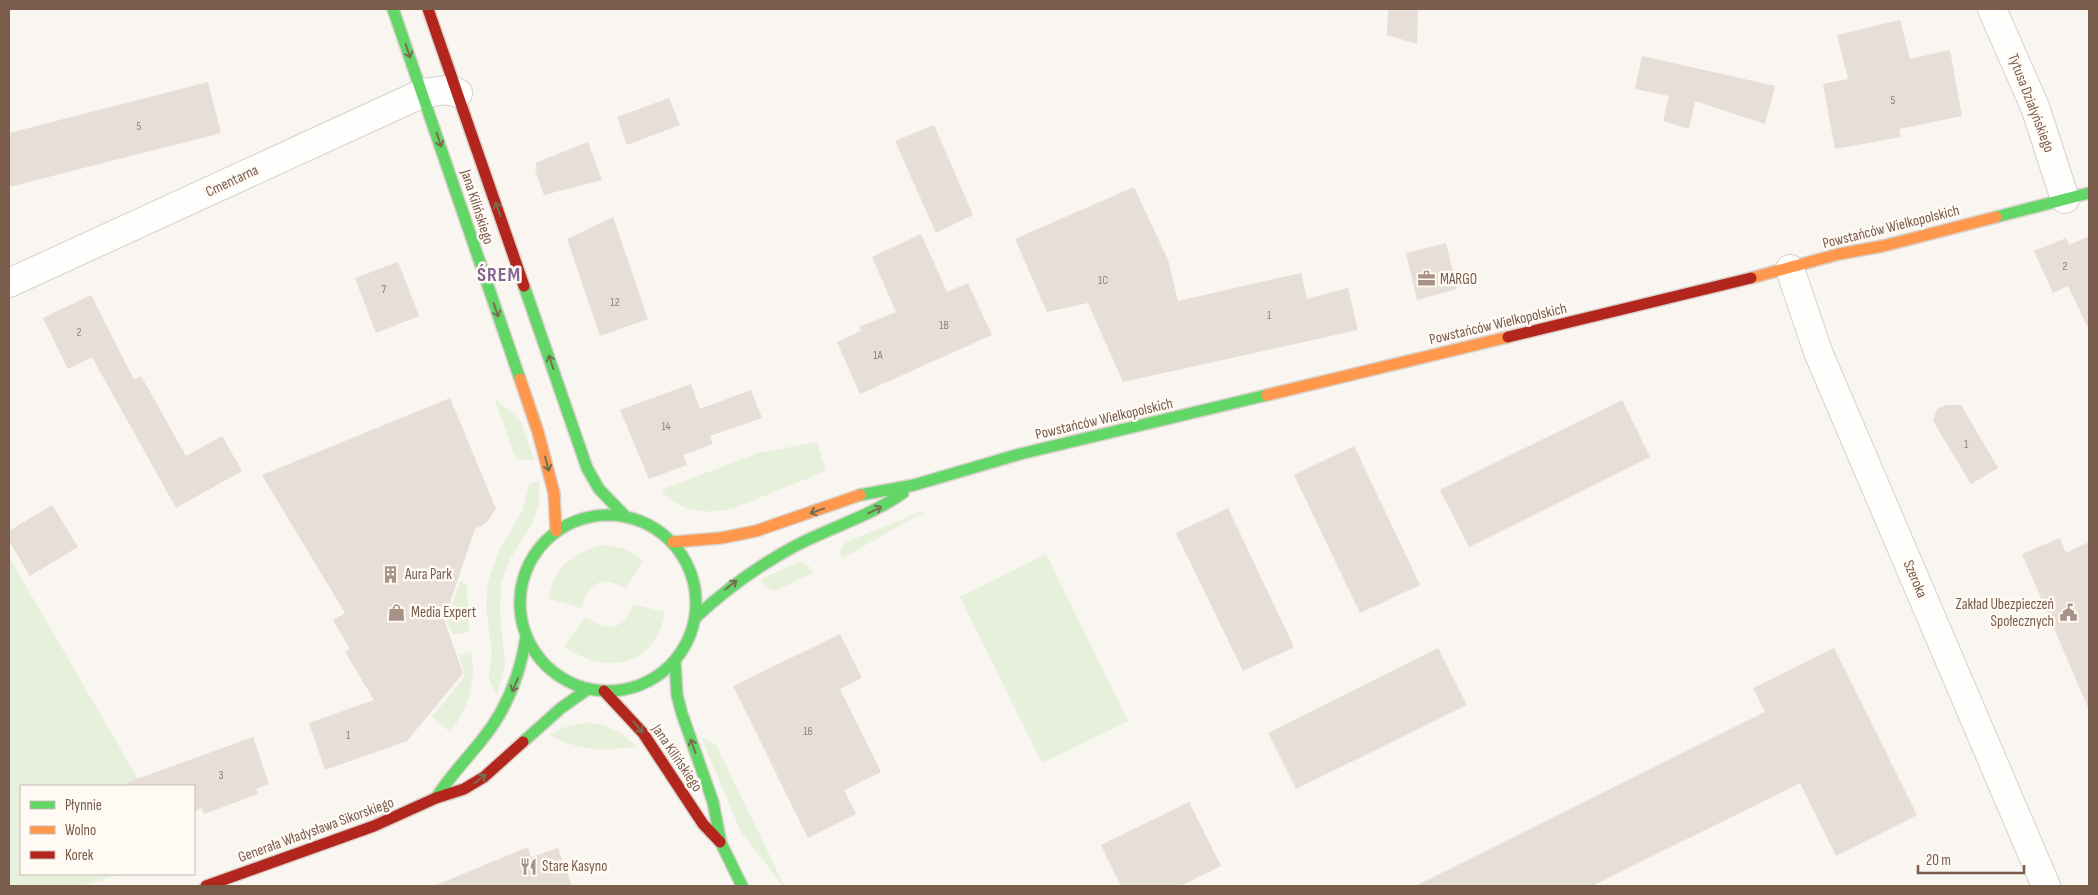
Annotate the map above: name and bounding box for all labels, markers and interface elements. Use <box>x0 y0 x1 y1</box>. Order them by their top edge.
one-way arrow <box>404 43 413 58</box>
street label: Tytusa Działyńskiego <box>2003 51 2059 155</box>
house number: 5 <box>1891 93 1896 108</box>
house number: 5 <box>137 119 142 134</box>
one-way arrow <box>434 131 444 147</box>
street label: Cmentarna <box>203 160 262 201</box>
street label: Jana Kilińskiego <box>456 166 498 247</box>
one-way arrow <box>493 201 502 217</box>
street label: Powstańców Wielkopolskich <box>1821 201 1961 253</box>
house number: 2 <box>2063 259 2068 274</box>
district label: ŚREM <box>477 263 521 287</box>
office icon: MARGO <box>1416 269 1436 289</box>
place label: MARGO <box>1440 270 1477 289</box>
house number: 1C <box>1098 273 1108 288</box>
house number: 7 <box>382 282 387 297</box>
house number: 12 <box>610 295 620 310</box>
street label: Powstańców Wielkopolskich <box>1427 299 1569 349</box>
one-way arrow <box>492 302 501 318</box>
house number: 1 <box>1267 308 1272 323</box>
house number: 1B <box>939 318 949 333</box>
house number: 2 <box>77 325 82 340</box>
house number: 1A <box>873 348 884 363</box>
one-way arrow <box>546 355 555 371</box>
street label: Powstańców Wielkopolskich <box>1033 394 1175 444</box>
house number: 14 <box>661 419 671 434</box>
house number: 1 <box>1964 437 1969 452</box>
one-way arrow <box>543 456 553 472</box>
one-way arrow <box>867 505 882 515</box>
one-way arrow <box>810 507 825 516</box>
street label: Szeroka <box>1899 557 1932 601</box>
building icon: Aura Park <box>381 564 401 584</box>
place label: Aura Park <box>404 565 452 584</box>
one-way arrow <box>724 580 737 591</box>
place label: Zakład Ubezpieczeń Społecznych <box>1956 595 2054 631</box>
shop icon: Media Expert <box>387 602 407 622</box>
place label: Media Expert <box>411 603 477 622</box>
public building icon: Zakład Ubezpieczeń Społecznych <box>2058 603 2078 623</box>
one-way arrow <box>510 677 520 692</box>
one-way arrow <box>632 720 643 733</box>
street label: Jana Kilińskiego <box>647 720 707 795</box>
house number: 16 <box>803 724 813 739</box>
house number: 1 <box>346 728 351 743</box>
one-way arrow <box>688 739 697 755</box>
house number: 3 <box>218 768 224 783</box>
one-way arrow <box>473 774 487 784</box>
legend <box>20 785 195 875</box>
street label: Generała Władysława Sikorskiego <box>235 793 397 867</box>
text: Płynnie <box>65 796 102 815</box>
text: Wolno <box>65 821 96 840</box>
scale bar <box>1918 842 2024 874</box>
text: Korek <box>65 846 94 865</box>
text: 20 m <box>1926 851 1951 870</box>
restaurant icon: Stare Kasyno <box>518 856 538 876</box>
place label: Stare Kasyno <box>542 857 607 876</box>

